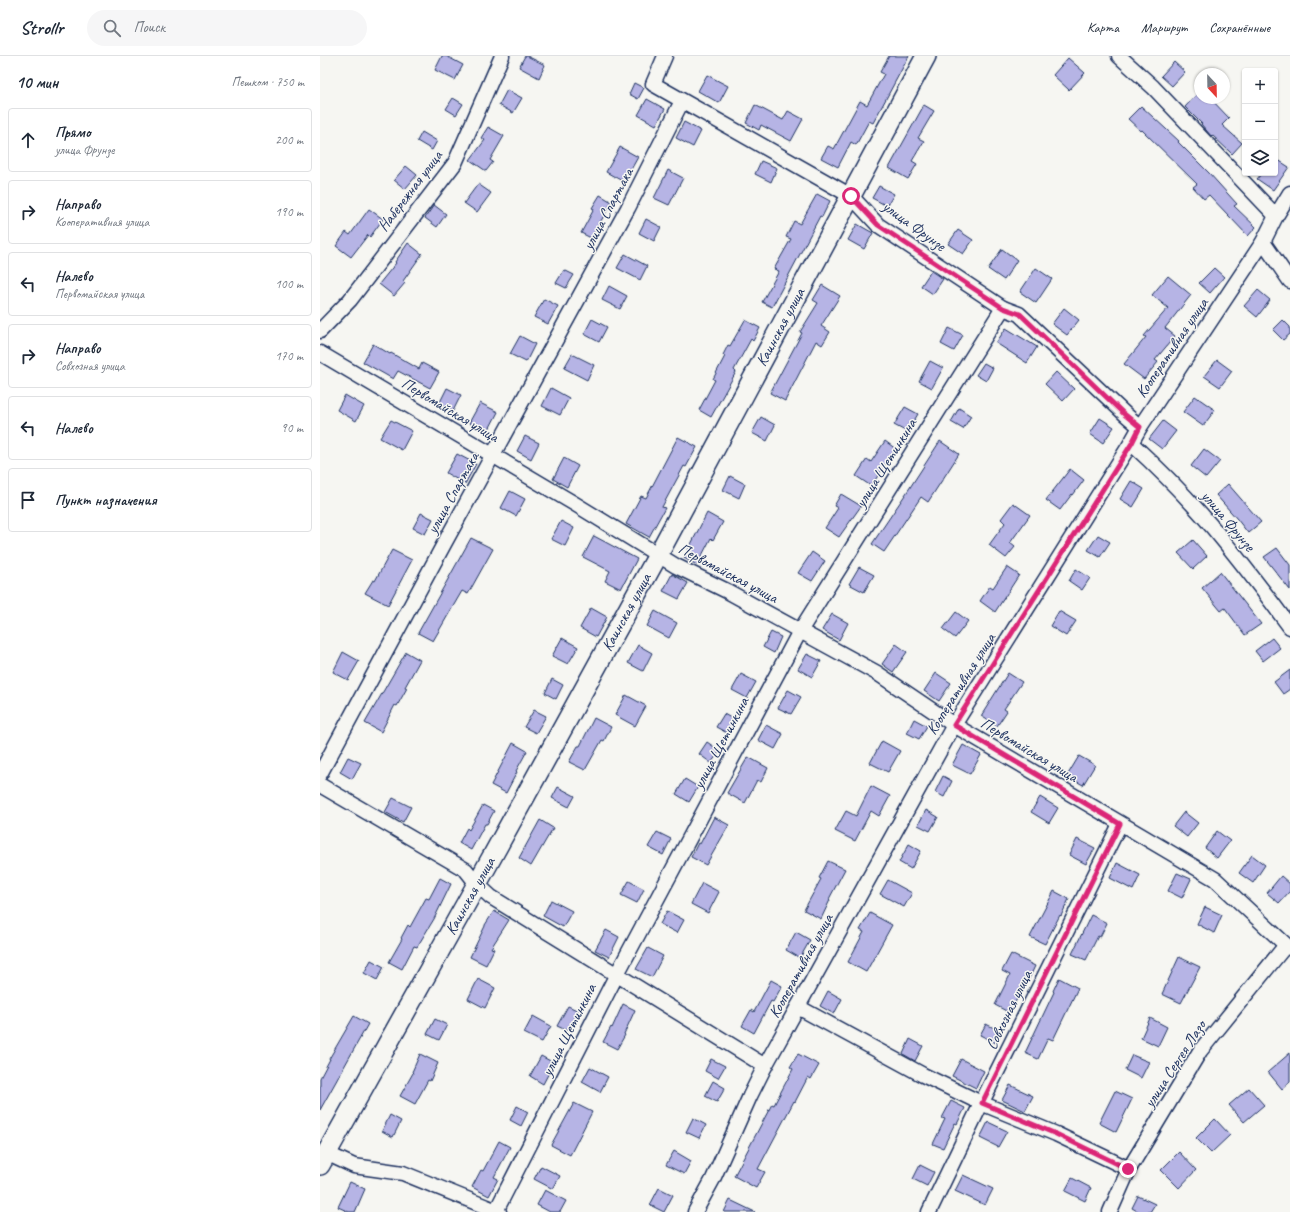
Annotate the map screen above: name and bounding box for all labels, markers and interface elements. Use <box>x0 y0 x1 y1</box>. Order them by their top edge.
search box <box>87 10 367 46</box>
text: Strollr <box>20 16 63 40</box>
icon: search <box>101 17 123 39</box>
text: Поиск <box>133 18 165 37</box>
text: Карта <box>1087 19 1119 36</box>
text: Маршрут <box>1141 19 1187 36</box>
text: Сохранённые <box>1209 19 1270 36</box>
north arrow <box>1194 68 1230 104</box>
map controls <box>1242 68 1278 176</box>
button: + <box>1242 68 1278 104</box>
text: 10 мин <box>16 72 58 93</box>
text: Пешком · 750 m <box>231 74 304 90</box>
button: − <box>1242 104 1278 140</box>
text: Прямо <box>55 123 91 142</box>
icon: ahead <box>17 129 39 151</box>
text: 200 m <box>275 132 303 148</box>
button: layers <box>1242 140 1278 176</box>
text: улица Фрунзе <box>55 142 115 158</box>
street label: Набережная улица <box>373 145 448 235</box>
street label: улица Спартака <box>578 163 639 254</box>
route start <box>842 187 860 205</box>
text: Направо <box>55 195 101 214</box>
street label: улица Фрунзе <box>878 196 951 257</box>
icon: right <box>17 201 39 223</box>
text: 190 m <box>275 204 303 220</box>
text: Кооперативная улица <box>55 214 149 230</box>
text: Налево <box>55 267 93 286</box>
icon: left <box>17 273 39 295</box>
text: 100 m <box>275 276 303 292</box>
street label: Каинская улица <box>751 284 810 370</box>
text: Первомайская улица <box>55 286 144 302</box>
street label: Кооперативная улица <box>1131 294 1213 402</box>
text: Направо <box>55 339 101 358</box>
icon: right <box>17 345 39 367</box>
text: 170 m <box>275 348 303 364</box>
text: Совхозная улица <box>55 358 125 374</box>
street label: Первомайская улица <box>398 373 504 448</box>
street label: улица Щетинкина <box>850 414 922 512</box>
icon: left <box>17 417 39 439</box>
text: Налево <box>55 419 93 438</box>
text: 90 m <box>281 420 303 436</box>
street label: улица Спартака <box>422 448 484 538</box>
street label: улица Фрунзе <box>1196 486 1260 557</box>
icon: arrive <box>17 489 39 511</box>
text: Пункт назначения <box>55 491 157 510</box>
street label: Первомайская улица <box>675 538 783 608</box>
street label: Каинская улица <box>597 569 656 655</box>
street label: Кооперативная улица <box>922 629 1001 738</box>
street label: улица Щетинкина <box>688 693 754 793</box>
street label: Первомайская улица <box>977 713 1083 788</box>
street label: Каинская улица <box>441 853 500 938</box>
street label: Кооперативная улица <box>764 910 838 1022</box>
street label: Совхозная улица <box>981 966 1037 1053</box>
street label: улица Щетинкина <box>537 980 601 1080</box>
street label: улица Сергея Лазо <box>1139 1015 1212 1112</box>
route end <box>1119 1160 1137 1178</box>

